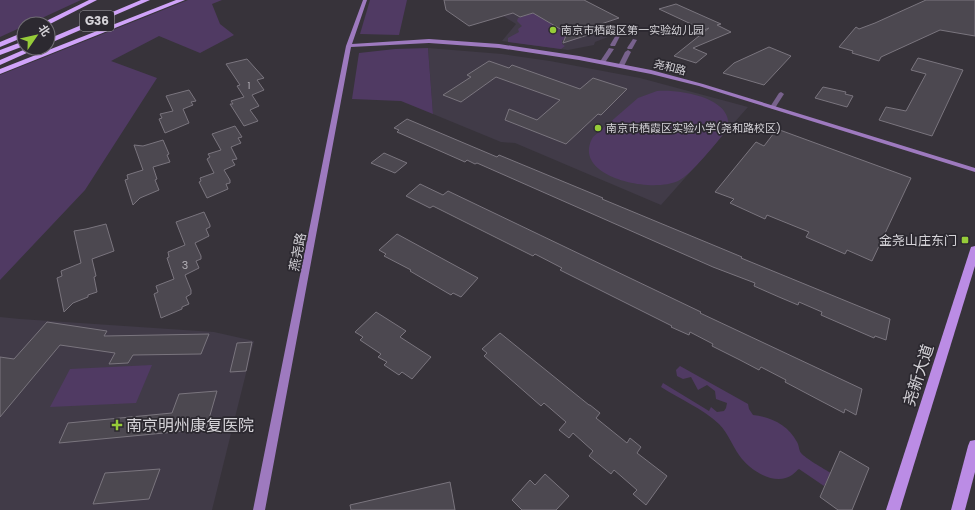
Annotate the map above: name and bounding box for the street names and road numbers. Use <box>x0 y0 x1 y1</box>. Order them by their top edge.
road number: G36 <box>80 11 114 31</box>
street label: 尧和路 <box>652 55 688 79</box>
street label: 燕尧路 <box>284 231 311 273</box>
street label: 尧新大道 <box>898 341 939 409</box>

